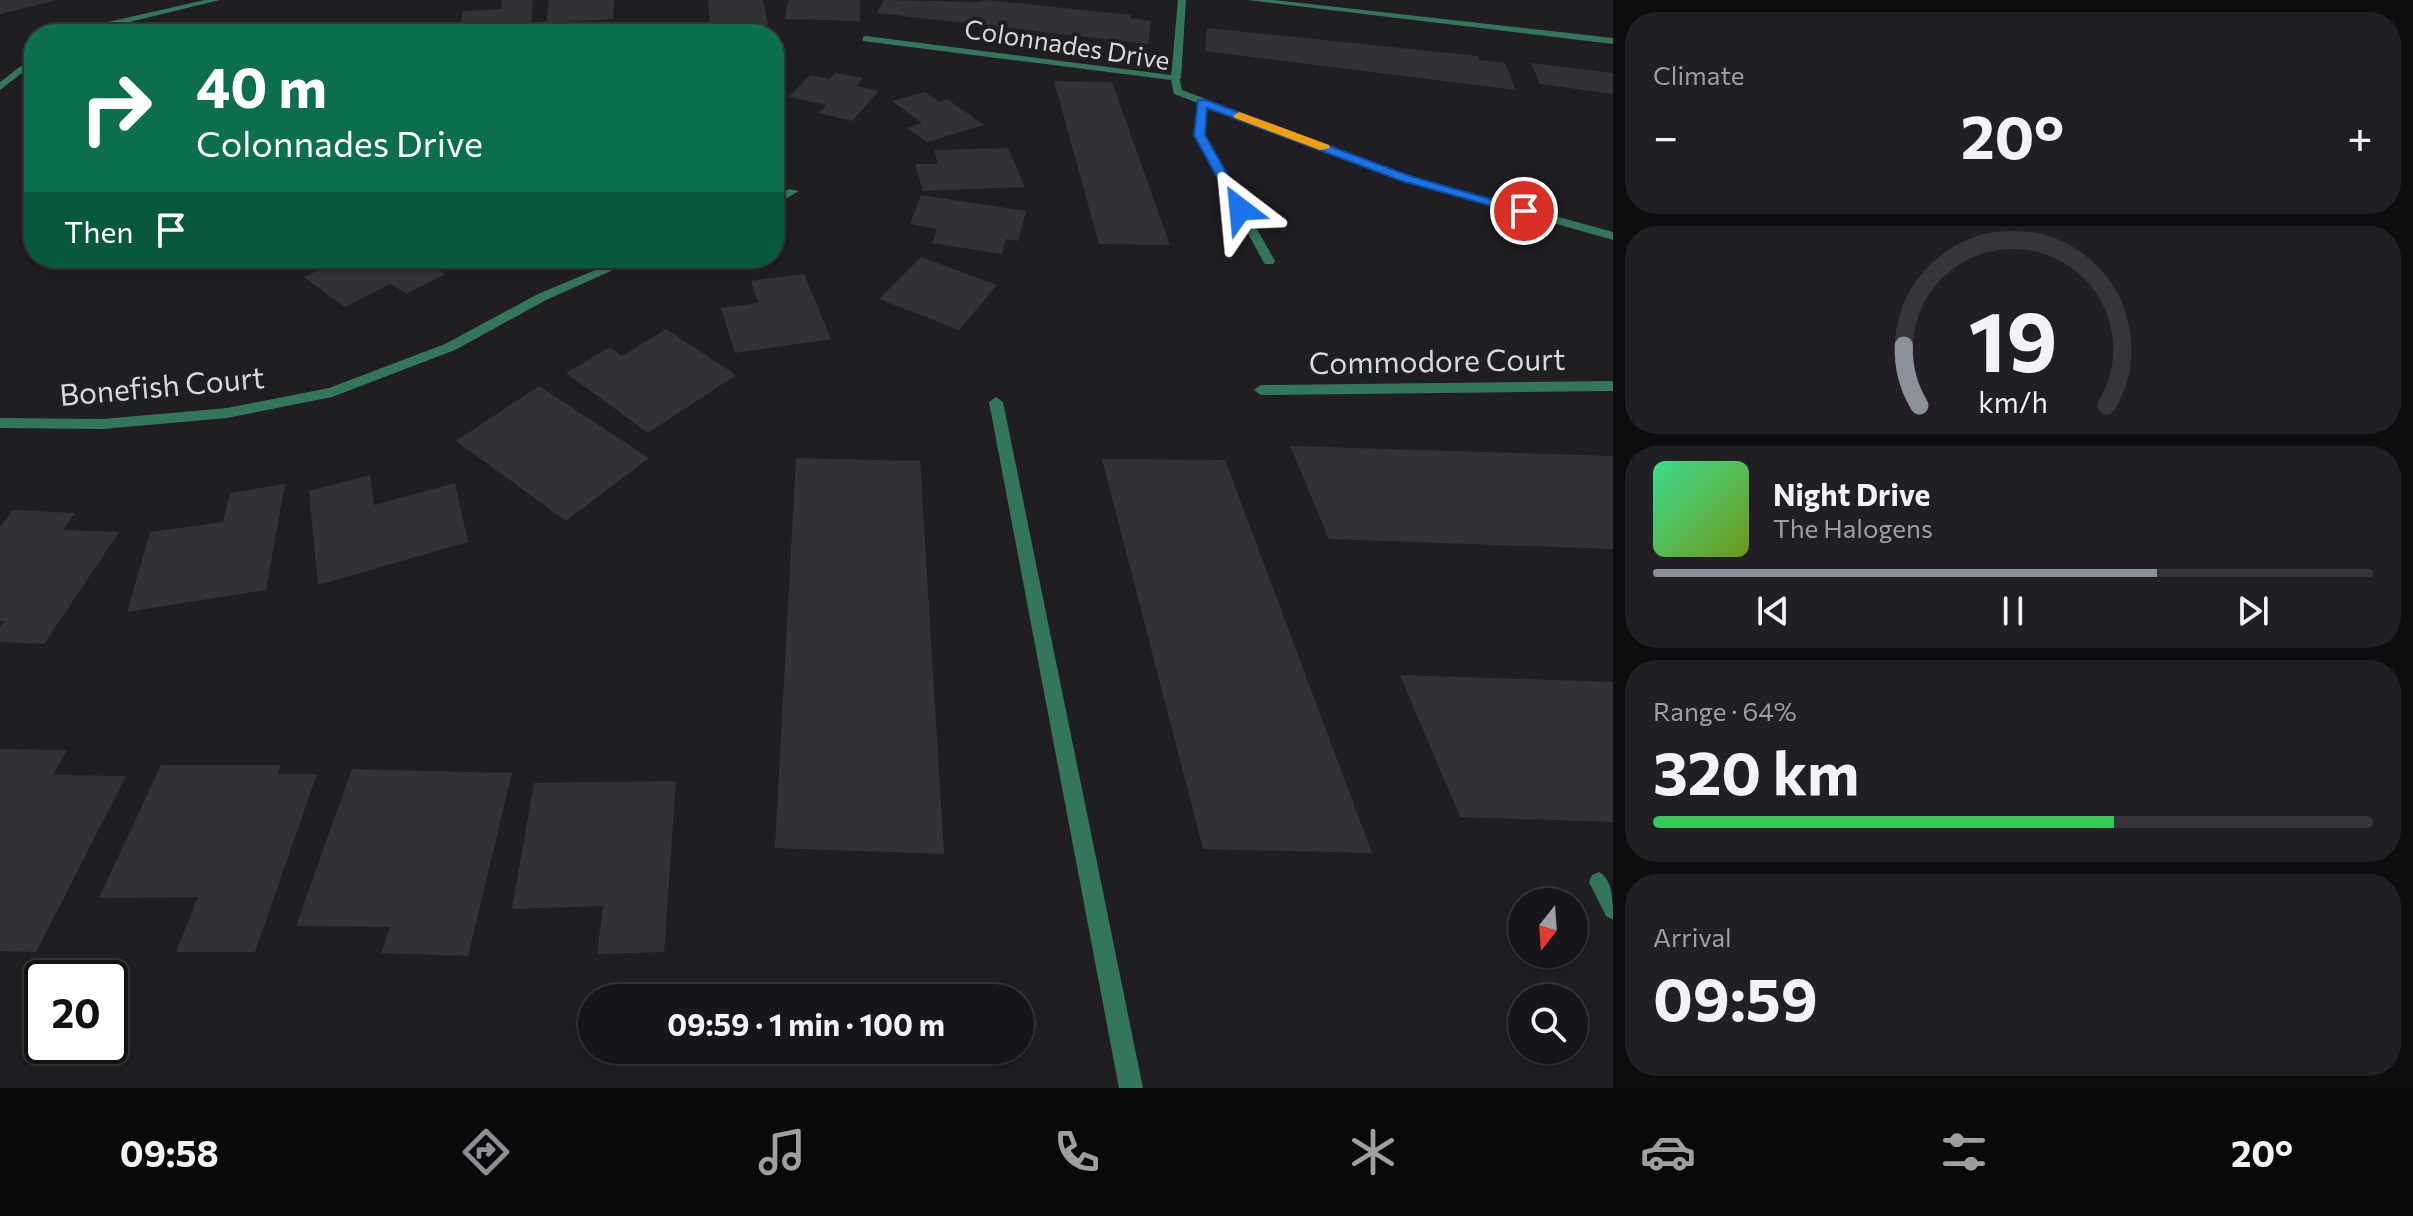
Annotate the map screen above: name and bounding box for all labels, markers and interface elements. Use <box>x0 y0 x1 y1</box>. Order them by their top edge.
street label: Colonnades Drive <box>962 12 1172 75</box>
text: 40 m <box>196 51 327 120</box>
icon: right <box>64 56 168 160</box>
text: Climate <box>1653 59 1745 90</box>
text: 20° <box>1961 98 2064 171</box>
text: − <box>1653 108 1678 162</box>
text: + <box>2347 108 2373 162</box>
text: Colonnades Drive <box>196 120 483 164</box>
position arrow <box>1198 167 1282 251</box>
pin <box>1490 177 1558 245</box>
icon: arrive <box>1502 189 1546 233</box>
icon: arrive <box>149 208 193 252</box>
text: Then <box>64 212 133 249</box>
text: 19 <box>1969 287 2057 389</box>
street label: Commodore Court <box>1308 339 1566 380</box>
street label: Bonefish Court <box>58 357 266 412</box>
text: km/h <box>1978 384 2048 419</box>
text: Night Drive <box>1773 475 1930 512</box>
text: The Halogens <box>1773 512 1933 543</box>
icon: previous <box>1751 589 1795 633</box>
icon: pause <box>1991 589 2035 633</box>
icon: next <box>2231 589 2275 633</box>
text: Range · 64% <box>1653 695 1797 726</box>
text: 320 km <box>1653 734 1859 807</box>
north arrow <box>1508 888 1588 968</box>
map controls <box>1508 888 1588 1064</box>
text: Arrival <box>1653 921 1732 952</box>
speed limit sign: 20 <box>24 960 128 1064</box>
text: 09:59 <box>1653 960 1818 1033</box>
button: search <box>1508 984 1588 1064</box>
text: 09:59 · 1 min · 100 m <box>667 1005 945 1042</box>
icon: directions <box>458 1124 514 1180</box>
icon: music <box>754 1124 810 1180</box>
icon: phone <box>1049 1124 1105 1180</box>
icon: climate <box>1345 1124 1401 1180</box>
icon: car <box>1640 1124 1696 1180</box>
icon: filters <box>1936 1124 1992 1180</box>
text: 09:58 <box>120 1130 219 1174</box>
text: 20° <box>2231 1130 2293 1174</box>

